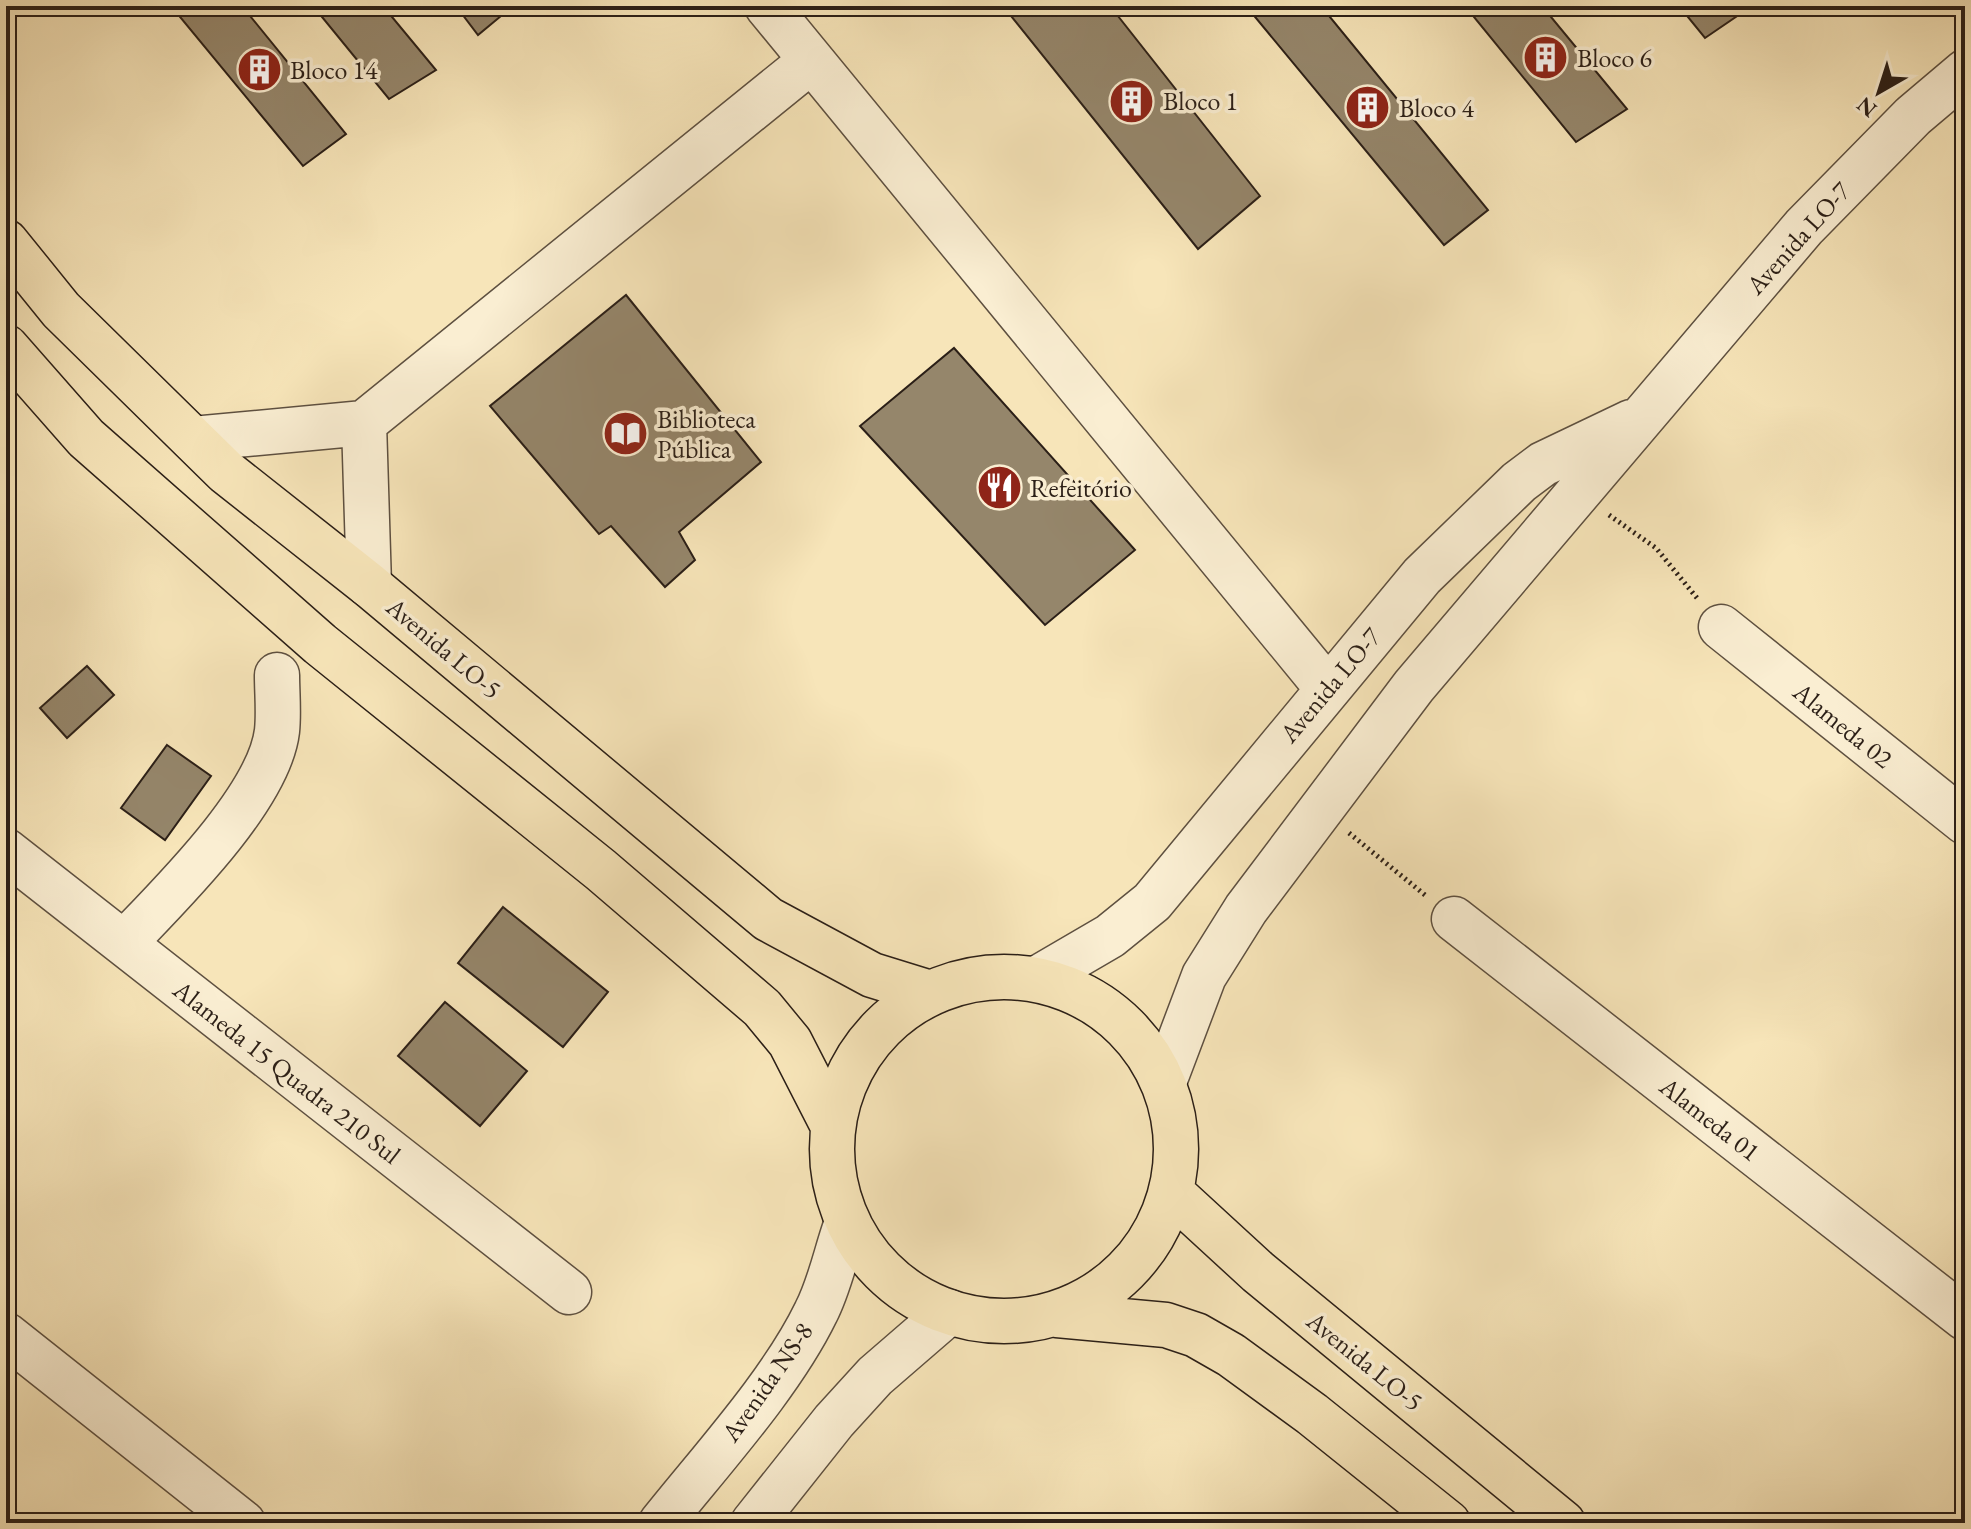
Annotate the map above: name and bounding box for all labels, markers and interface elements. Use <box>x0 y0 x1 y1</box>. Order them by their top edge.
building icon: Bloco 6 <box>1522 34 1570 82</box>
place label: Bloco 6 <box>1577 41 1652 75</box>
building icon: Bloco 14 <box>235 46 283 94</box>
north arrow <box>1839 52 1919 132</box>
place label: Bloco 14 <box>290 53 378 87</box>
building icon: Bloco 1 <box>1108 77 1156 125</box>
place label: Bloco 1 <box>1163 84 1238 118</box>
building icon: Bloco 4 <box>1344 84 1392 132</box>
text: N <box>1851 90 1883 124</box>
place label: Bloco 4 <box>1399 91 1475 125</box>
street label: Avenida LO-7 <box>1738 174 1858 302</box>
place label: Biblioteca Pública <box>657 402 756 466</box>
library icon: Biblioteca Pública <box>602 410 650 458</box>
restaurant icon: Refeitório <box>975 464 1023 512</box>
place label: Refeitório <box>1030 471 1132 505</box>
street label: Avenida LO-5 <box>378 589 509 706</box>
street label: Avenida LO-7 <box>1271 620 1389 751</box>
street label: Alameda 02 <box>1786 674 1900 776</box>
street label: Alameda 15 Quadra 210 Sul <box>166 972 408 1171</box>
street label: Alameda 01 <box>1652 1069 1767 1169</box>
street label: Avenida LO-5 <box>1299 1303 1430 1418</box>
street label: Avenida NS-8 <box>713 1316 821 1449</box>

